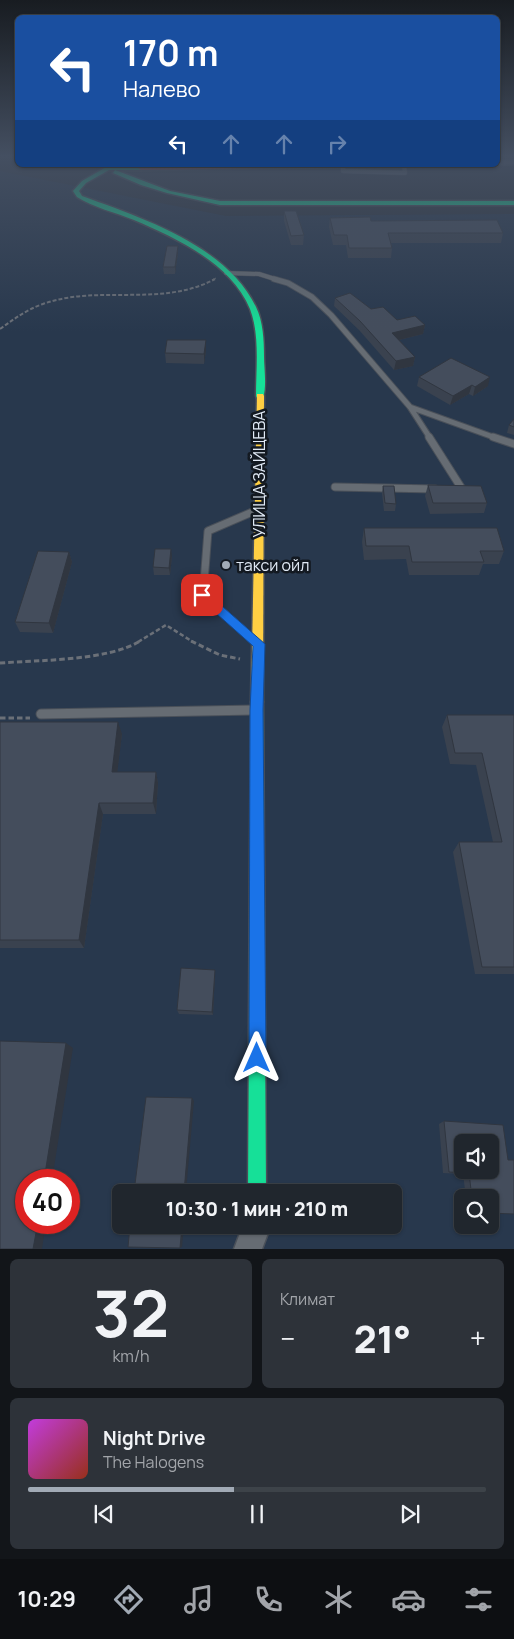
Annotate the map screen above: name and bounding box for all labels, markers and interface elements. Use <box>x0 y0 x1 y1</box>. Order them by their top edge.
text: 170 m <box>123 29 219 77</box>
icon: left <box>40 35 105 100</box>
text: Налево <box>123 74 201 104</box>
icon: left <box>164 130 192 158</box>
icon: ahead <box>217 130 245 158</box>
icon: ahead <box>270 130 298 158</box>
icon: right <box>323 130 351 158</box>
street label: УЛИЦА ЗАЙЦЕВА <box>248 411 270 537</box>
place label: такси ойл <box>236 554 309 576</box>
marker: такси ойл <box>220 559 232 571</box>
pin <box>181 574 223 616</box>
icon: arrive <box>188 581 216 609</box>
position arrow <box>230 1031 282 1083</box>
map controls <box>454 1134 499 1234</box>
button: sound <box>454 1134 499 1179</box>
speed limit sign: 40 <box>15 1169 80 1234</box>
button: search <box>454 1189 499 1234</box>
text: 10:30 · 1 мин · 210 m <box>166 1196 348 1222</box>
text: 32 <box>93 1268 169 1357</box>
text: Климат <box>280 1288 335 1310</box>
text: 21° <box>354 1312 411 1364</box>
text: − <box>280 1319 295 1357</box>
text: + <box>470 1319 486 1357</box>
text: km/h <box>112 1345 150 1367</box>
text: Night Drive <box>103 1425 205 1451</box>
text: The Halogens <box>103 1451 204 1473</box>
icon: previous <box>90 1500 118 1528</box>
icon: pause <box>243 1500 271 1528</box>
icon: next <box>396 1500 424 1528</box>
icon: directions <box>111 1582 146 1617</box>
icon: music <box>181 1582 216 1617</box>
icon: phone <box>251 1582 286 1617</box>
icon: climate <box>321 1582 356 1617</box>
icon: car <box>391 1582 426 1617</box>
icon: filters <box>461 1582 496 1617</box>
text: 10:29 <box>18 1584 76 1614</box>

